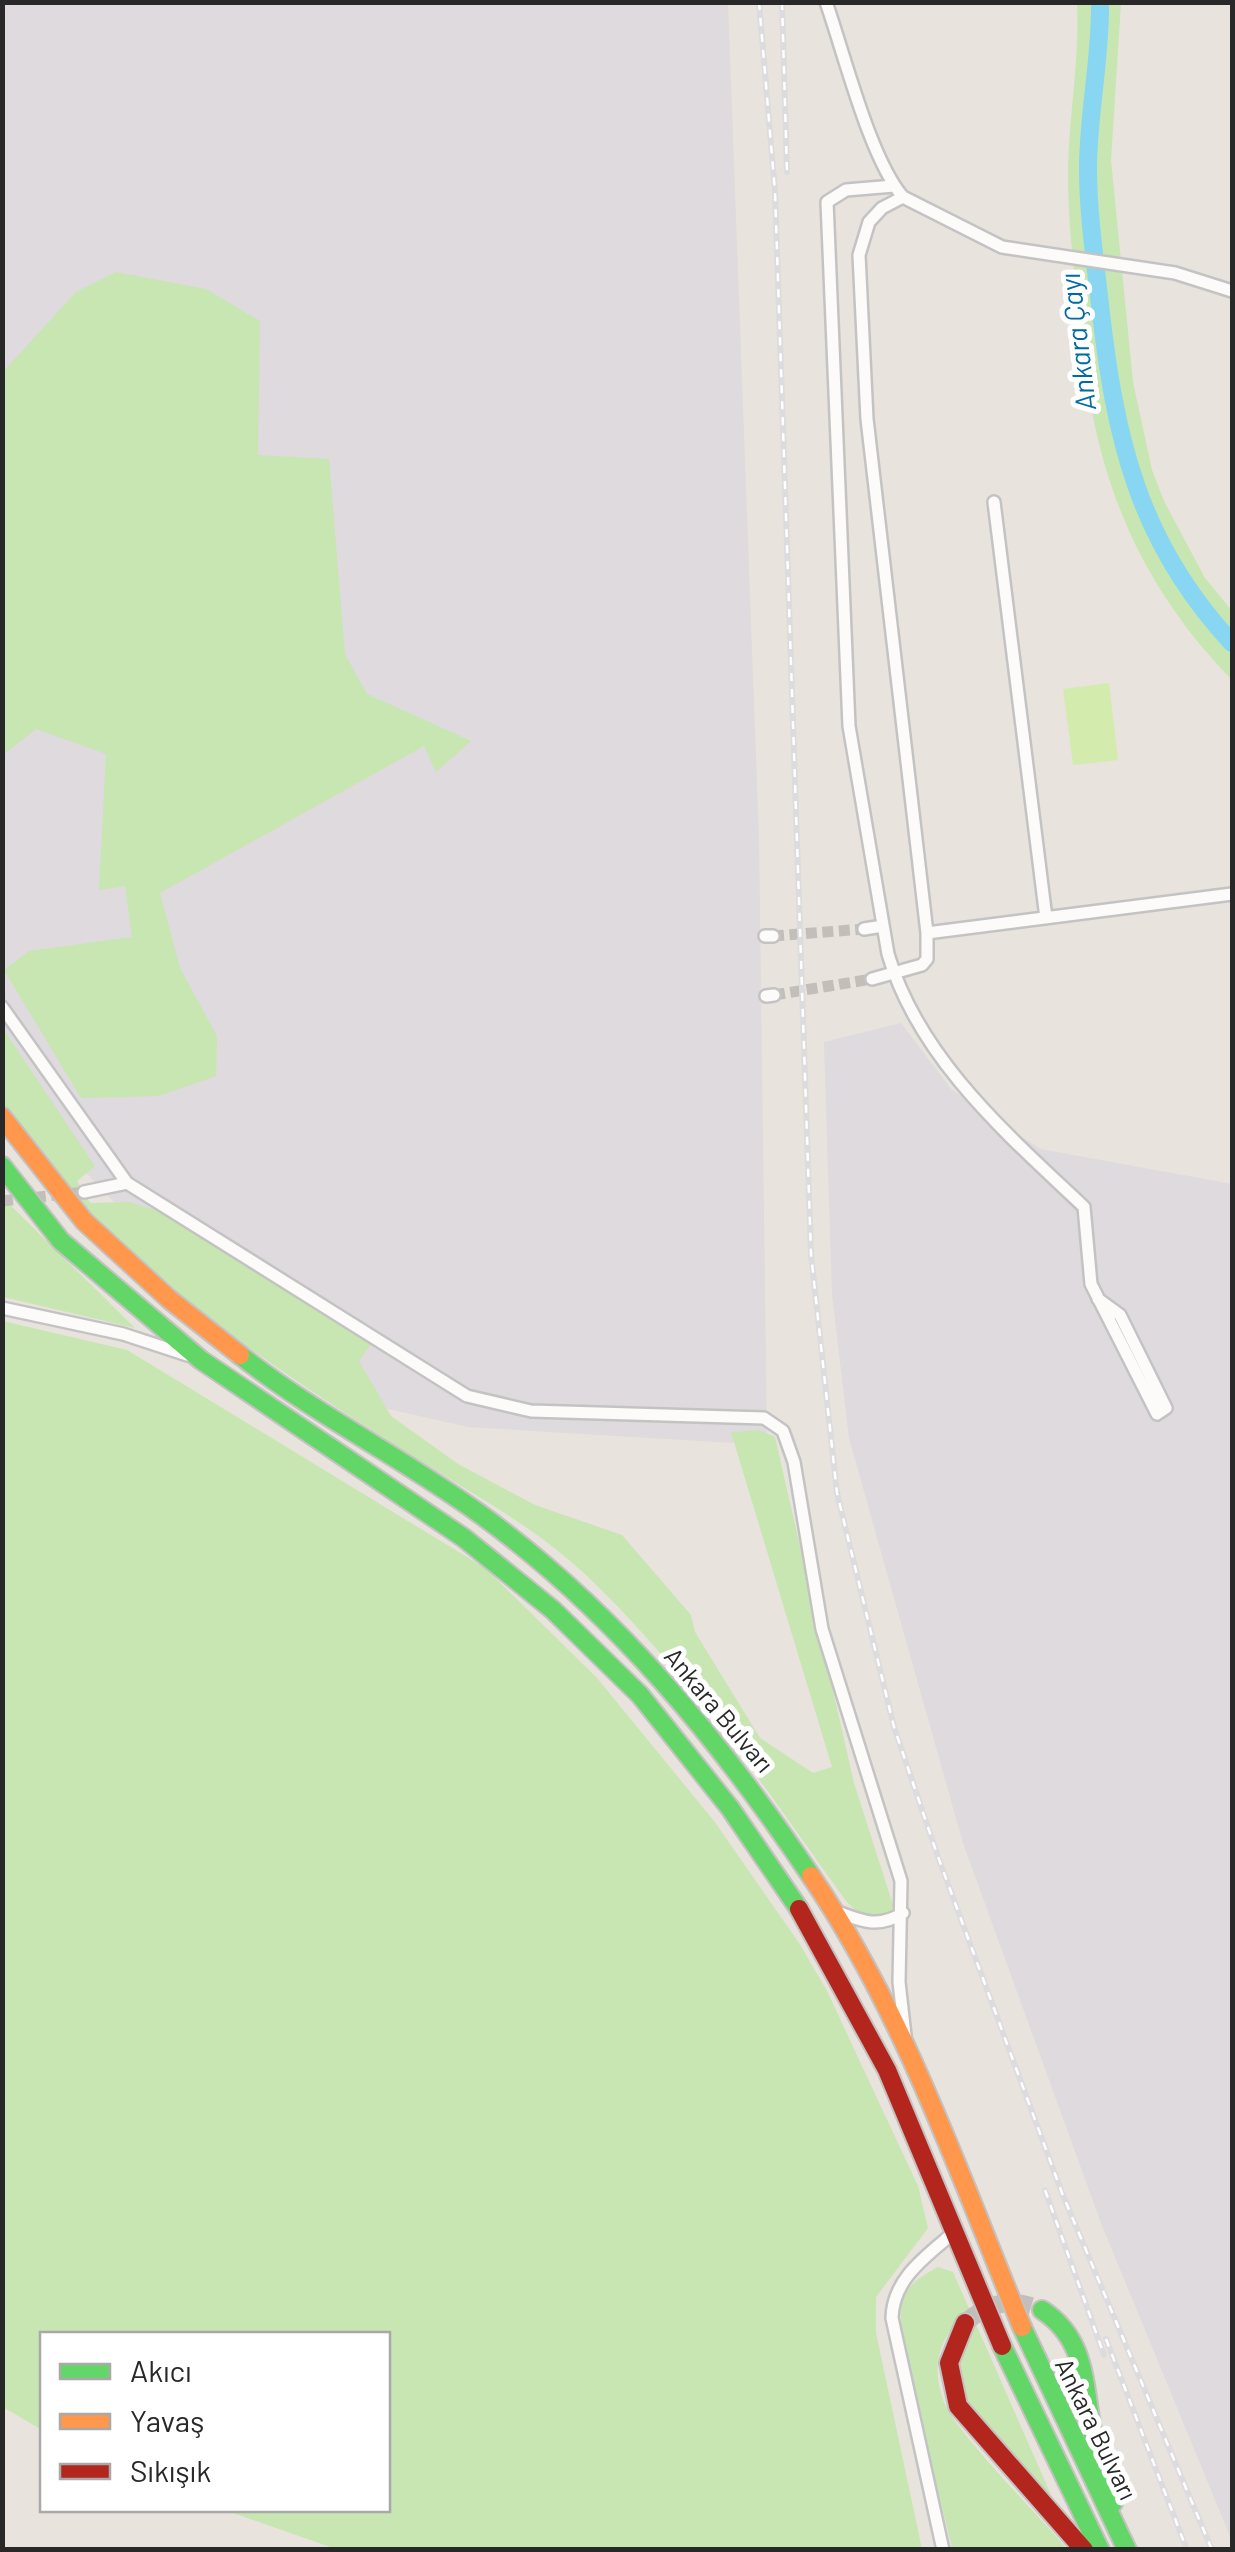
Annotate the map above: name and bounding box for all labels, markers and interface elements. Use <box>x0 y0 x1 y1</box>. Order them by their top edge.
water label: Ankara Çayı <box>1052 271 1102 413</box>
street label: Ankara Bulvarı <box>659 1641 781 1778</box>
legend <box>40 2332 390 2512</box>
text: Akıcı <box>130 2352 192 2388</box>
street label: Ankara Bulvarı <box>1050 2353 1144 2504</box>
text: Yavaş <box>130 2402 205 2438</box>
text: Sıkışık <box>130 2452 211 2488</box>

